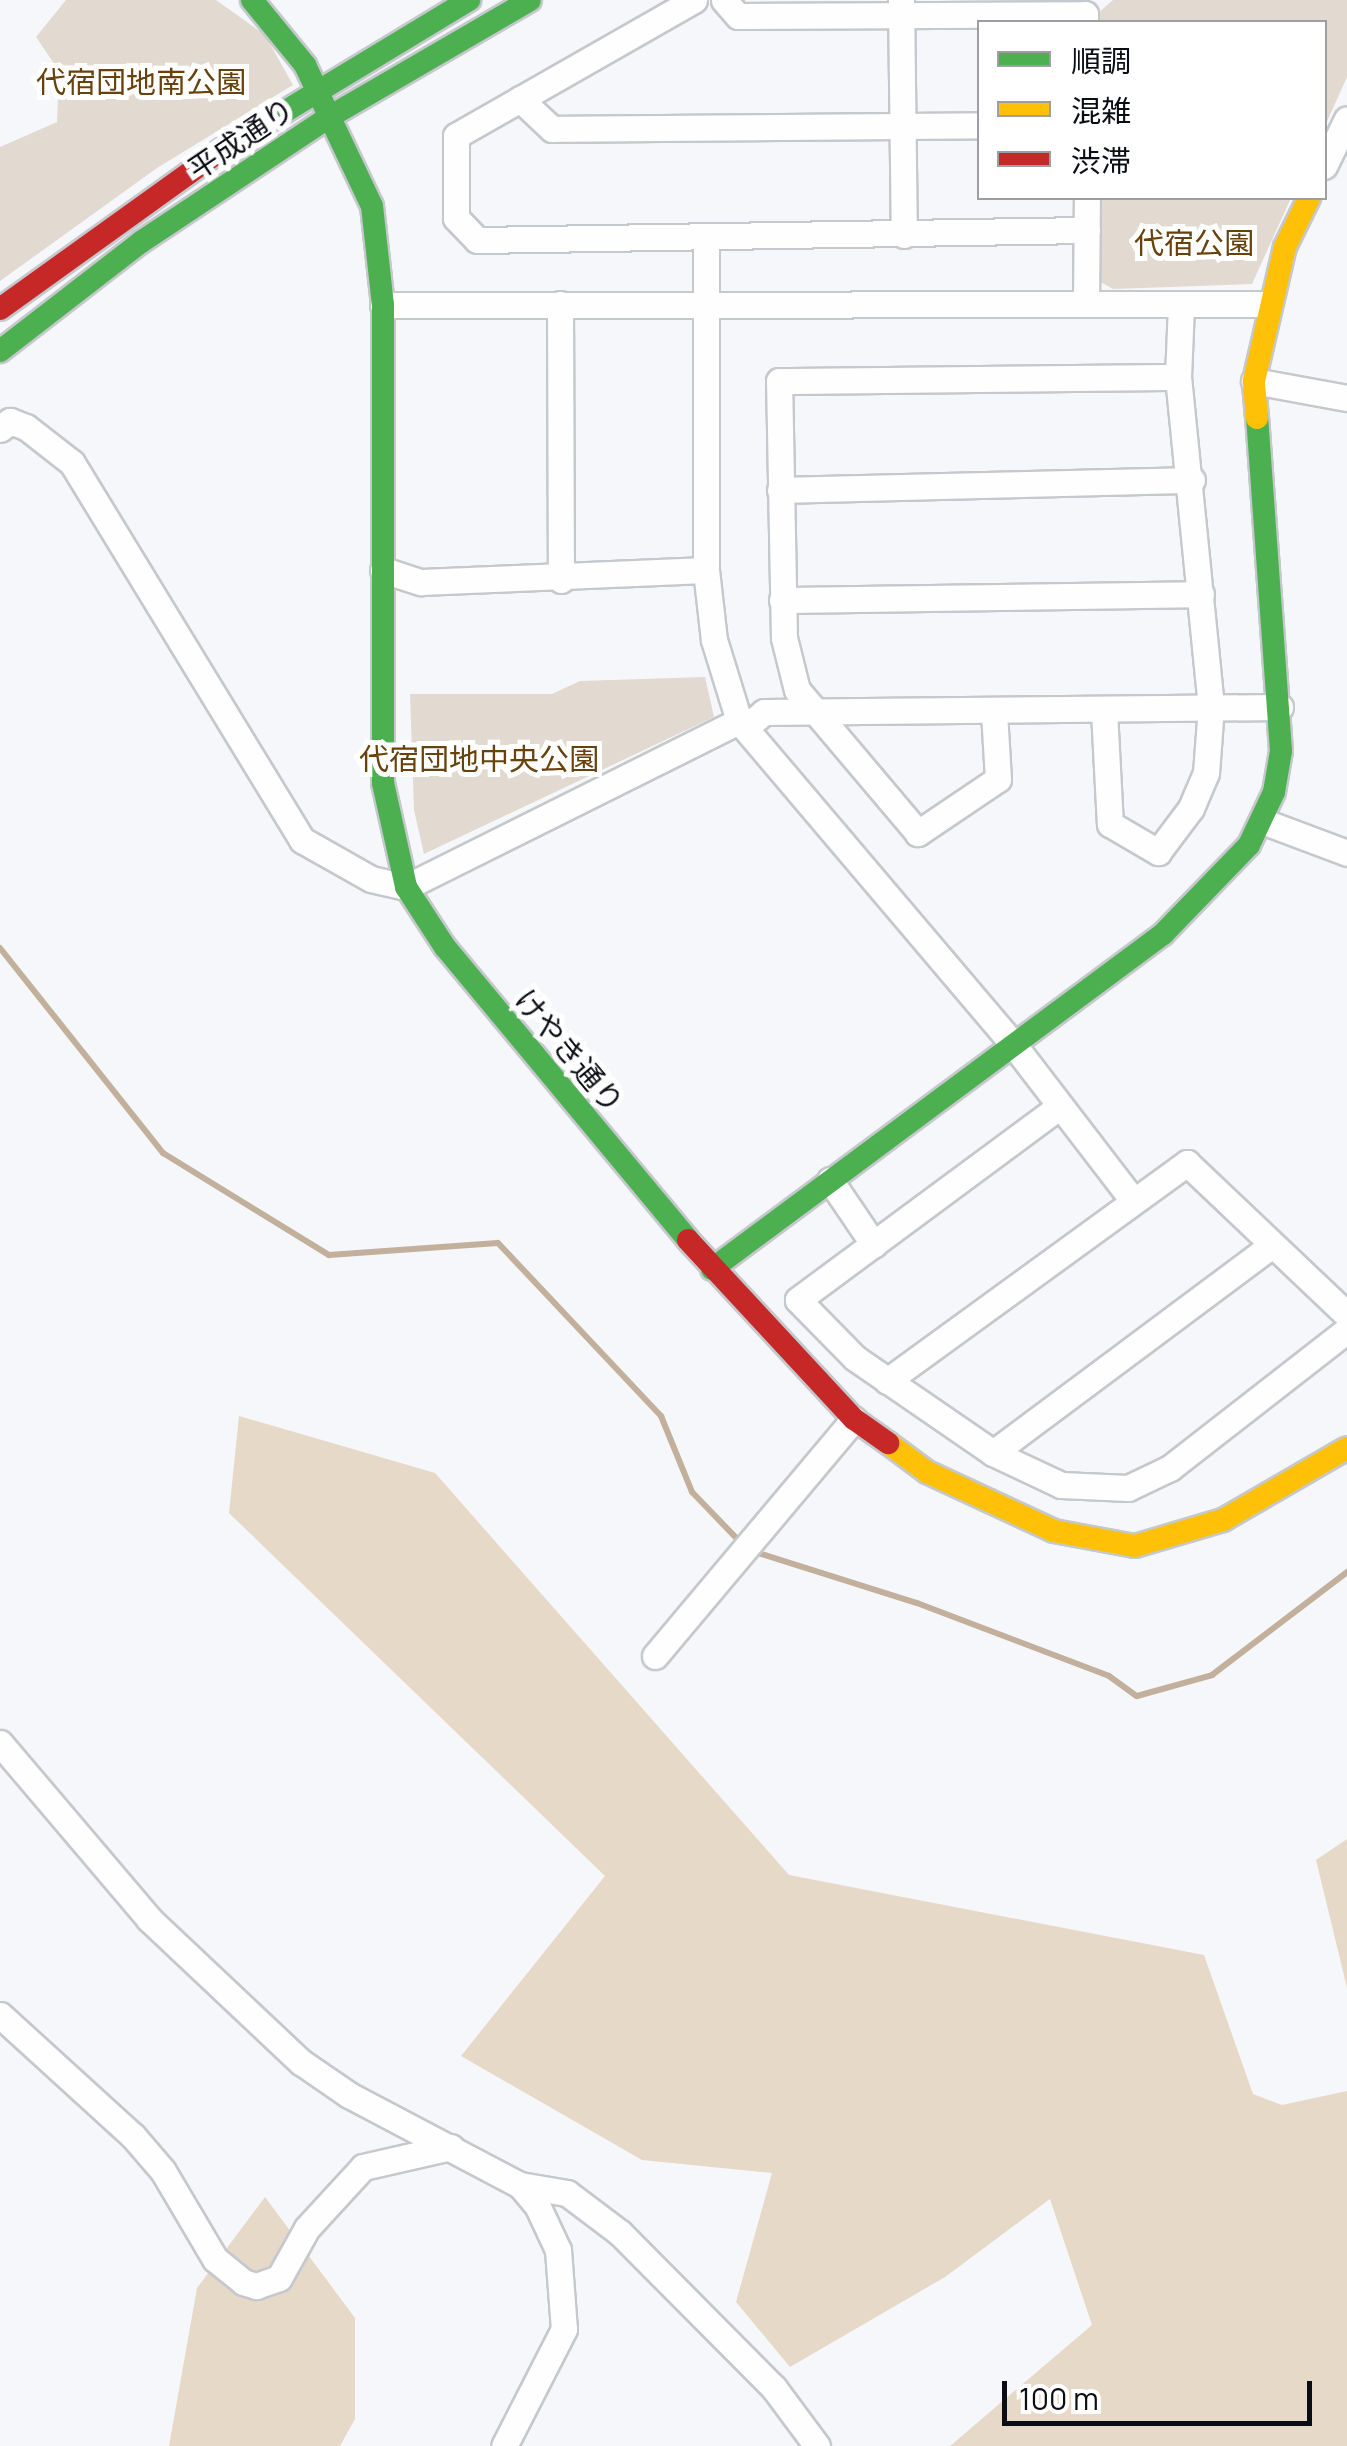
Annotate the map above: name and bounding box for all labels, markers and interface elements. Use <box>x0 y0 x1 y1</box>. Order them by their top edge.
legend <box>977 20 1327 200</box>
text: 順調 <box>1071 40 1131 81</box>
park label: 代宿団地南公園 <box>36 64 246 100</box>
text: 混雑 <box>1071 90 1131 131</box>
street label: 平成通り <box>181 91 301 187</box>
text: 渋滞 <box>1071 140 1131 181</box>
park label: 代宿公園 <box>1134 225 1254 261</box>
park label: 代宿団地中央公園 <box>359 741 599 777</box>
street label: けやき通り <box>507 982 631 1120</box>
scale bar <box>1007 2361 1317 2423</box>
text: 100 m <box>1019 2378 1099 2419</box>

